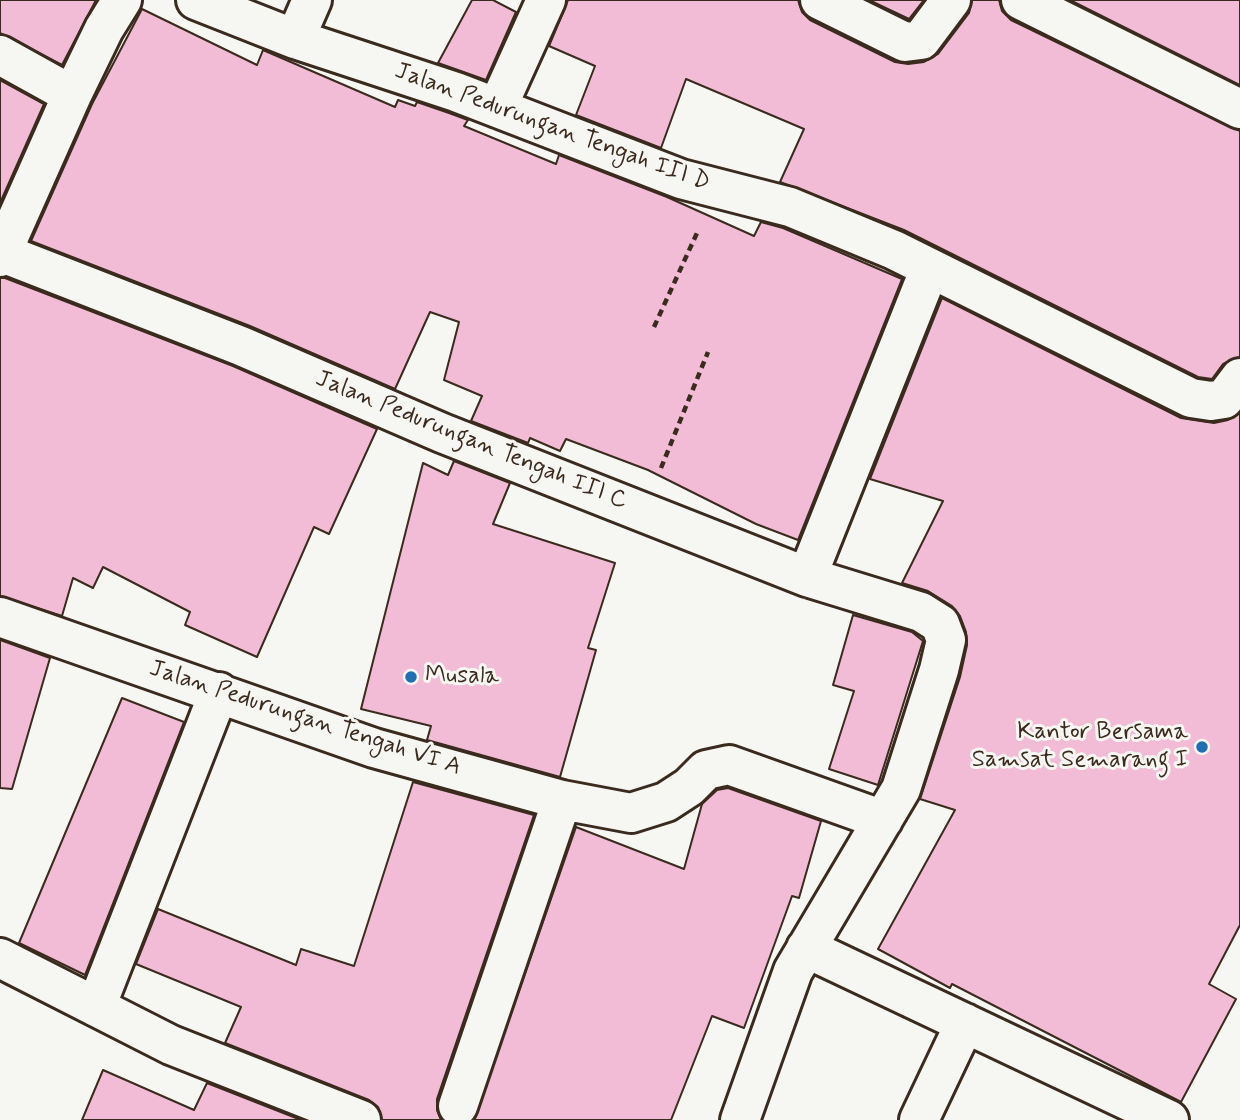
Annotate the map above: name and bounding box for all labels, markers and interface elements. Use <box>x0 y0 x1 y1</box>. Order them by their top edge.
street label: Jalan Pedurungan Tengah III D <box>391 58 713 198</box>
street label: Jalan Pedurungan Tengah III C <box>311 365 631 517</box>
street label: Jalan Pedurungan Tengah VI A <box>145 655 465 783</box>
place label: Musala <box>425 663 499 691</box>
marker: Musala <box>403 669 419 685</box>
place label: Kantor Bersama Samsat Semarang I <box>972 719 1188 775</box>
marker: Kantor Bersama Samsat Semarang I <box>1194 739 1210 755</box>

